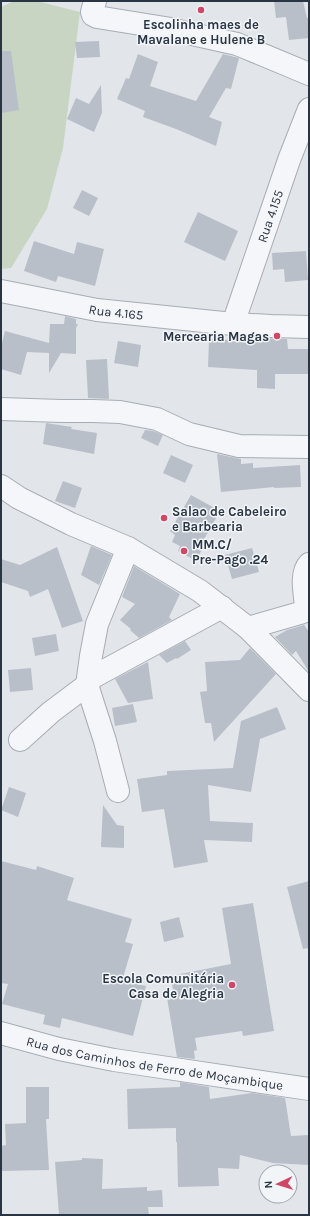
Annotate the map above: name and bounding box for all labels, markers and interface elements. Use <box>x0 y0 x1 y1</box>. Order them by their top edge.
marker: Escolinha maes de Mavalane e Hulene B <box>196 5 206 15</box>
place label: Escolinha maes de Mavalane e Hulene B <box>137 17 265 47</box>
street label: Rua 4.155 <box>254 188 286 245</box>
street label: Rua 4.165 <box>87 302 144 323</box>
place label: Mercearia Magas <box>163 329 269 344</box>
marker: Mercearia Magas <box>272 331 282 341</box>
place label: Salao de Cabeleiro e Barbearia <box>172 504 287 534</box>
marker: Salao de Cabeleiro e Barbearia <box>159 513 169 523</box>
place label: MM.C/ Pre-Pago .24 <box>192 537 268 567</box>
marker: MM.C/ Pre-Pago .24 <box>179 546 189 556</box>
place label: Escola Comunitária Casa de Alegria <box>102 971 224 1001</box>
marker: Escola Comunitária Casa de Alegria <box>227 980 237 990</box>
street label: Rua dos Caminhos de Ferro de Moçambique <box>25 1033 284 1093</box>
north arrow <box>258 1164 298 1204</box>
text: N <box>262 1180 275 1189</box>

